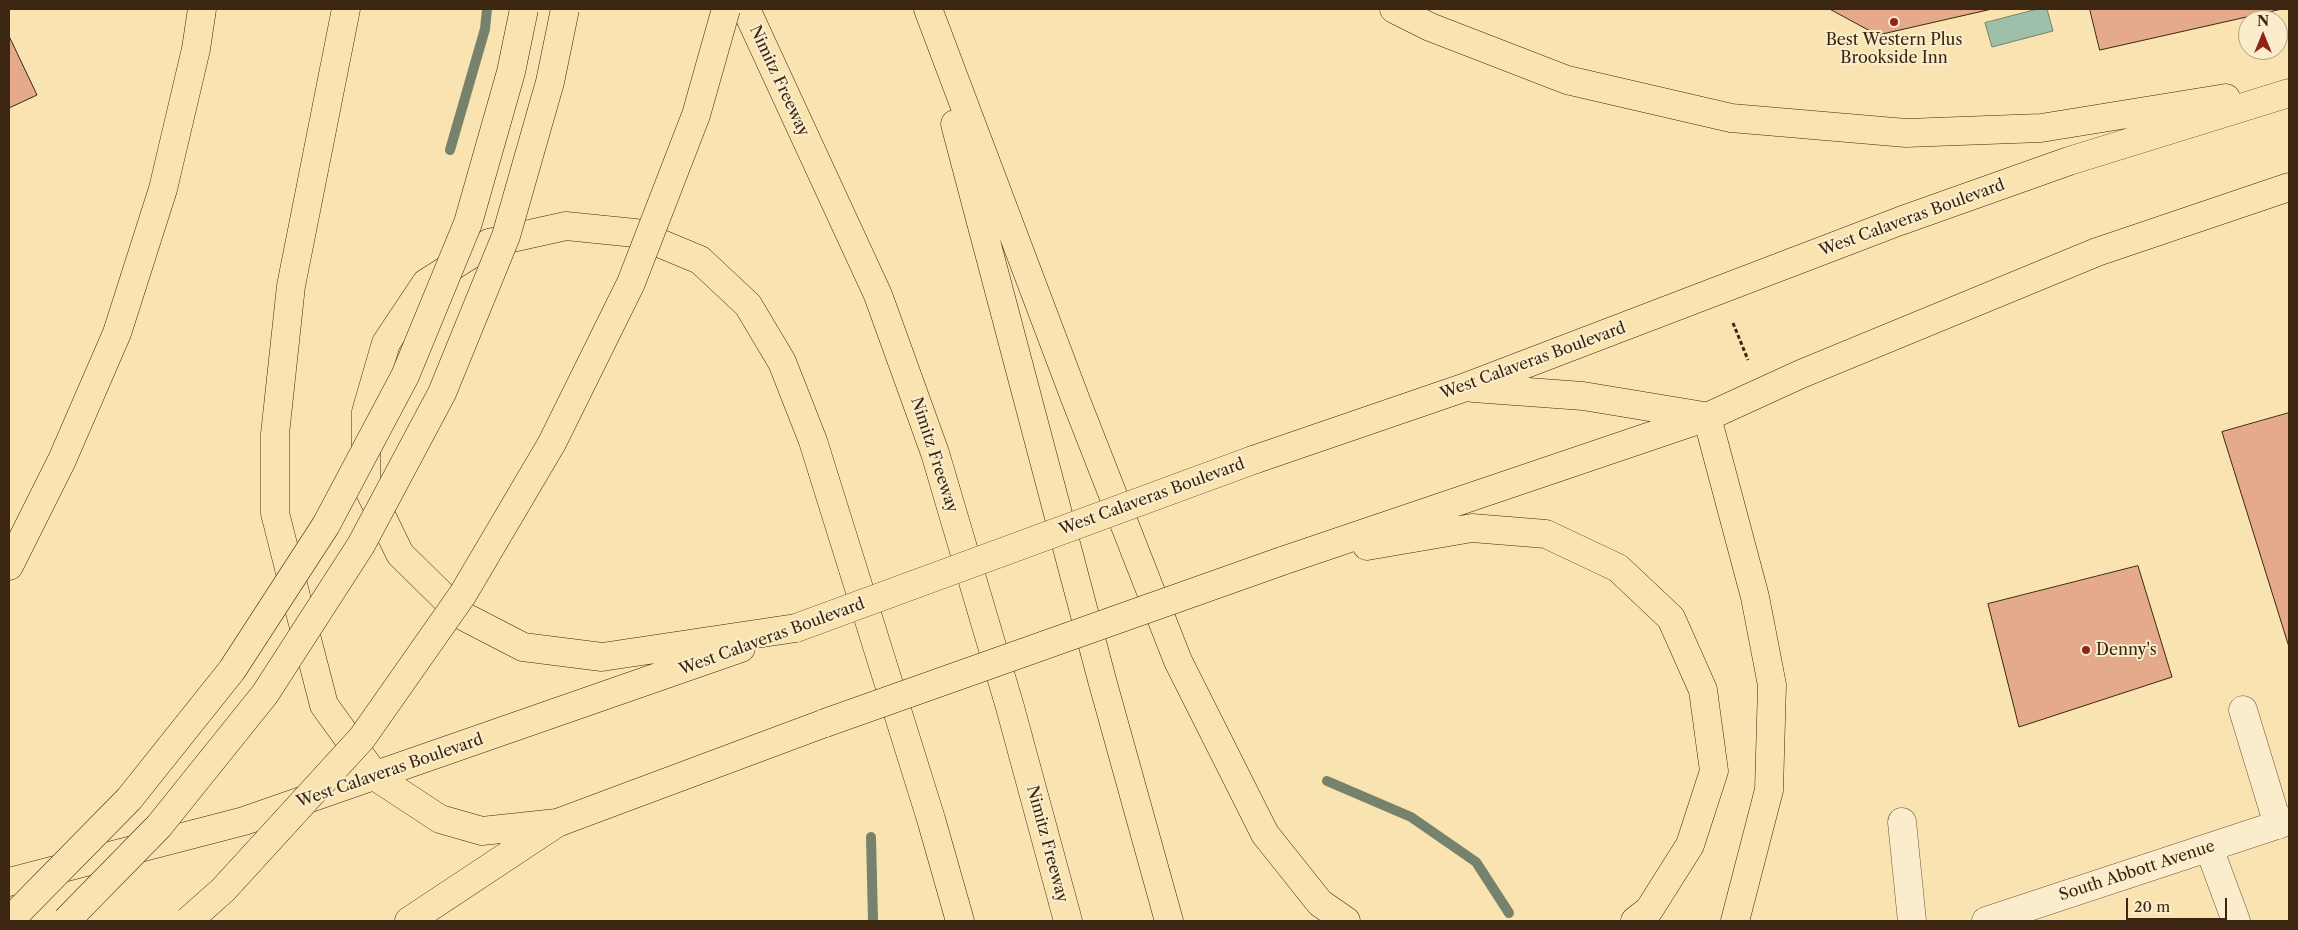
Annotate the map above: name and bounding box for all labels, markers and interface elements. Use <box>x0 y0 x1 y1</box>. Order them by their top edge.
north arrow <box>2238 10 2288 60</box>
text: N <box>2257 12 2269 30</box>
marker: Best Western Plus Brookside Inn <box>1888 16 1900 28</box>
street label: Nimitz Freeway <box>745 22 813 140</box>
place label: Best Western Plus Brookside Inn <box>1826 30 1962 68</box>
street label: West Calaveras Boulevard <box>1817 175 2007 261</box>
street label: West Calaveras Boulevard <box>1438 318 1628 404</box>
street label: Nimitz Freeway <box>906 395 962 515</box>
street label: West Calaveras Boulevard <box>1057 454 1247 540</box>
street label: West Calaveras Boulevard <box>677 594 867 680</box>
place label: Denny's <box>2096 640 2157 660</box>
marker: Denny's <box>2080 644 2092 656</box>
street label: West Calaveras Boulevard <box>294 730 486 812</box>
street label: Nimitz Freeway <box>1022 783 1072 905</box>
street label: South Abbott Avenue <box>2057 837 2217 905</box>
scale bar <box>2128 888 2229 920</box>
text: 20 m <box>2134 897 2170 916</box>

